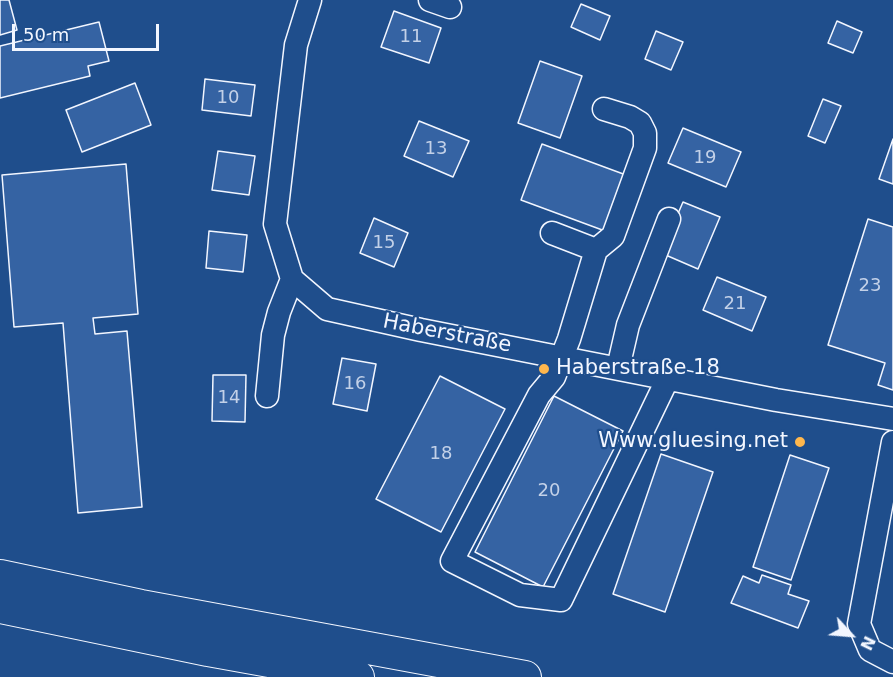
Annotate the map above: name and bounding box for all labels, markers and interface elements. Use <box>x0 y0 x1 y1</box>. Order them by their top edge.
scale bar <box>15 12 162 50</box>
text: 50 m <box>23 24 69 45</box>
house number: 11 <box>400 26 422 48</box>
house number: 10 <box>217 87 239 109</box>
house number: 13 <box>425 138 447 160</box>
house number: 19 <box>694 147 716 169</box>
house number: 15 <box>373 232 395 254</box>
house number: 23 <box>859 275 881 297</box>
house number: 21 <box>724 293 746 315</box>
street label: Haberstraße <box>381 309 513 359</box>
place label: Haberstraße 18 <box>556 356 720 382</box>
marker: Haberstraße 18 <box>537 362 551 376</box>
house number: 16 <box>344 373 366 395</box>
house number: 14 <box>218 387 240 409</box>
place label: Www.gluesing.net <box>598 429 788 455</box>
marker: Www.gluesing.net <box>793 435 807 449</box>
house number: 18 <box>430 443 452 465</box>
house number: 20 <box>538 480 560 502</box>
north arrow <box>821 605 881 665</box>
text: N <box>856 633 879 653</box>

